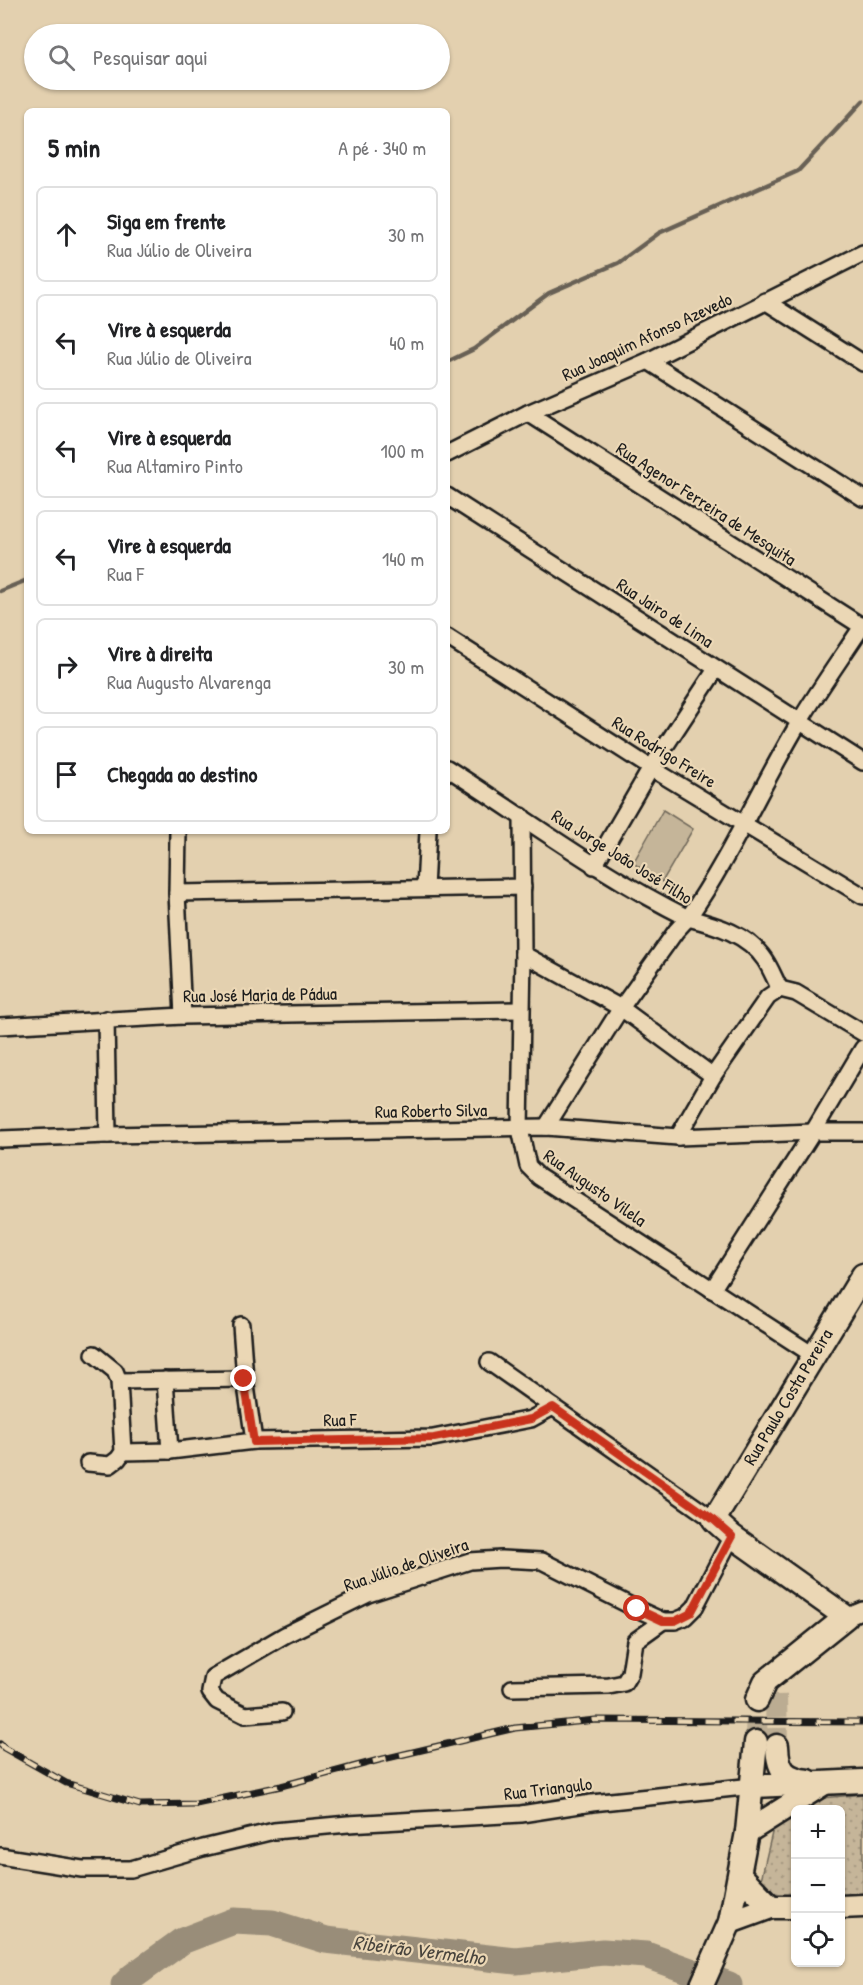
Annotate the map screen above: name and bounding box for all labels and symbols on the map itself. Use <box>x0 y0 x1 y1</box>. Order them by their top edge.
street label: Rua Joaquim Afonso Azevedo <box>558 286 736 387</box>
street label: Rua Agenor Ferreira de Mesquita <box>611 436 801 571</box>
street label: Rua Jairo de Lima <box>612 572 719 653</box>
street label: Rua Rodrigo Freire <box>607 710 721 794</box>
street label: Rua Jorge João José Filho <box>547 803 697 910</box>
street label: Rua José Maria de Pádua <box>183 981 337 1008</box>
street label: Rua Roberto Silva <box>375 1097 487 1124</box>
street label: Rua Augusto Vilela <box>539 1143 652 1232</box>
street label: Rua Paulo Costa Pereira <box>737 1324 838 1470</box>
route end <box>230 1365 256 1391</box>
street label: Rua F <box>323 1407 358 1432</box>
street label: Rua Júlio de Oliveira <box>340 1532 471 1598</box>
route start <box>623 1595 649 1621</box>
street label: Rua Triangulo <box>503 1771 593 1806</box>
water label: Ribeirão Vermelho <box>352 1928 488 1971</box>

